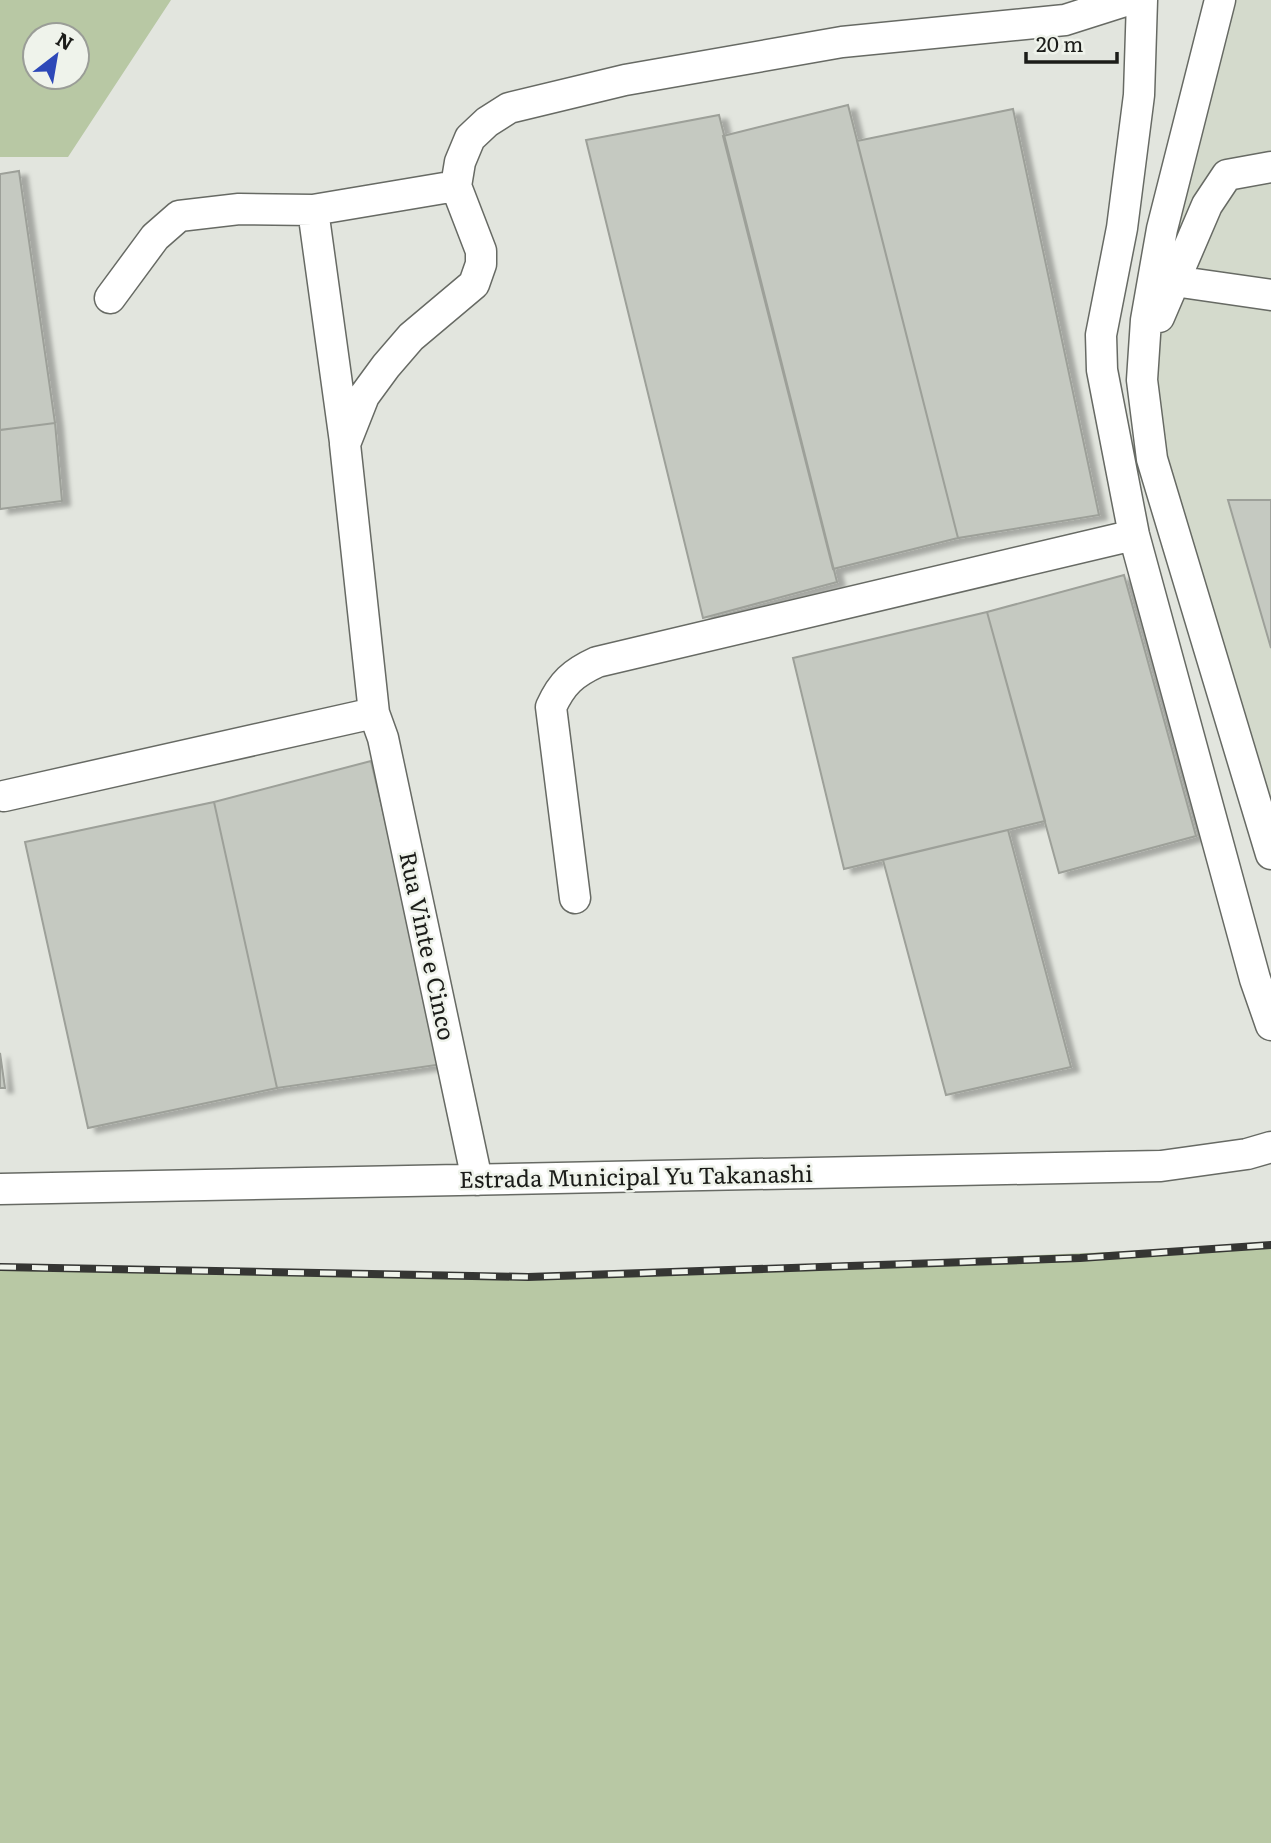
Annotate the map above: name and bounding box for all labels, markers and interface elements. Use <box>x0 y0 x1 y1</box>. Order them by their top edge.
north arrow <box>21 21 91 91</box>
scale bar <box>1026 21 1117 65</box>
text: N <box>51 24 79 57</box>
text: 20 m <box>1036 27 1083 58</box>
street label: Rua Vinte e Cinco <box>392 848 466 1043</box>
street label: Estrada Municipal Yu Takanashi <box>459 1155 813 1195</box>

